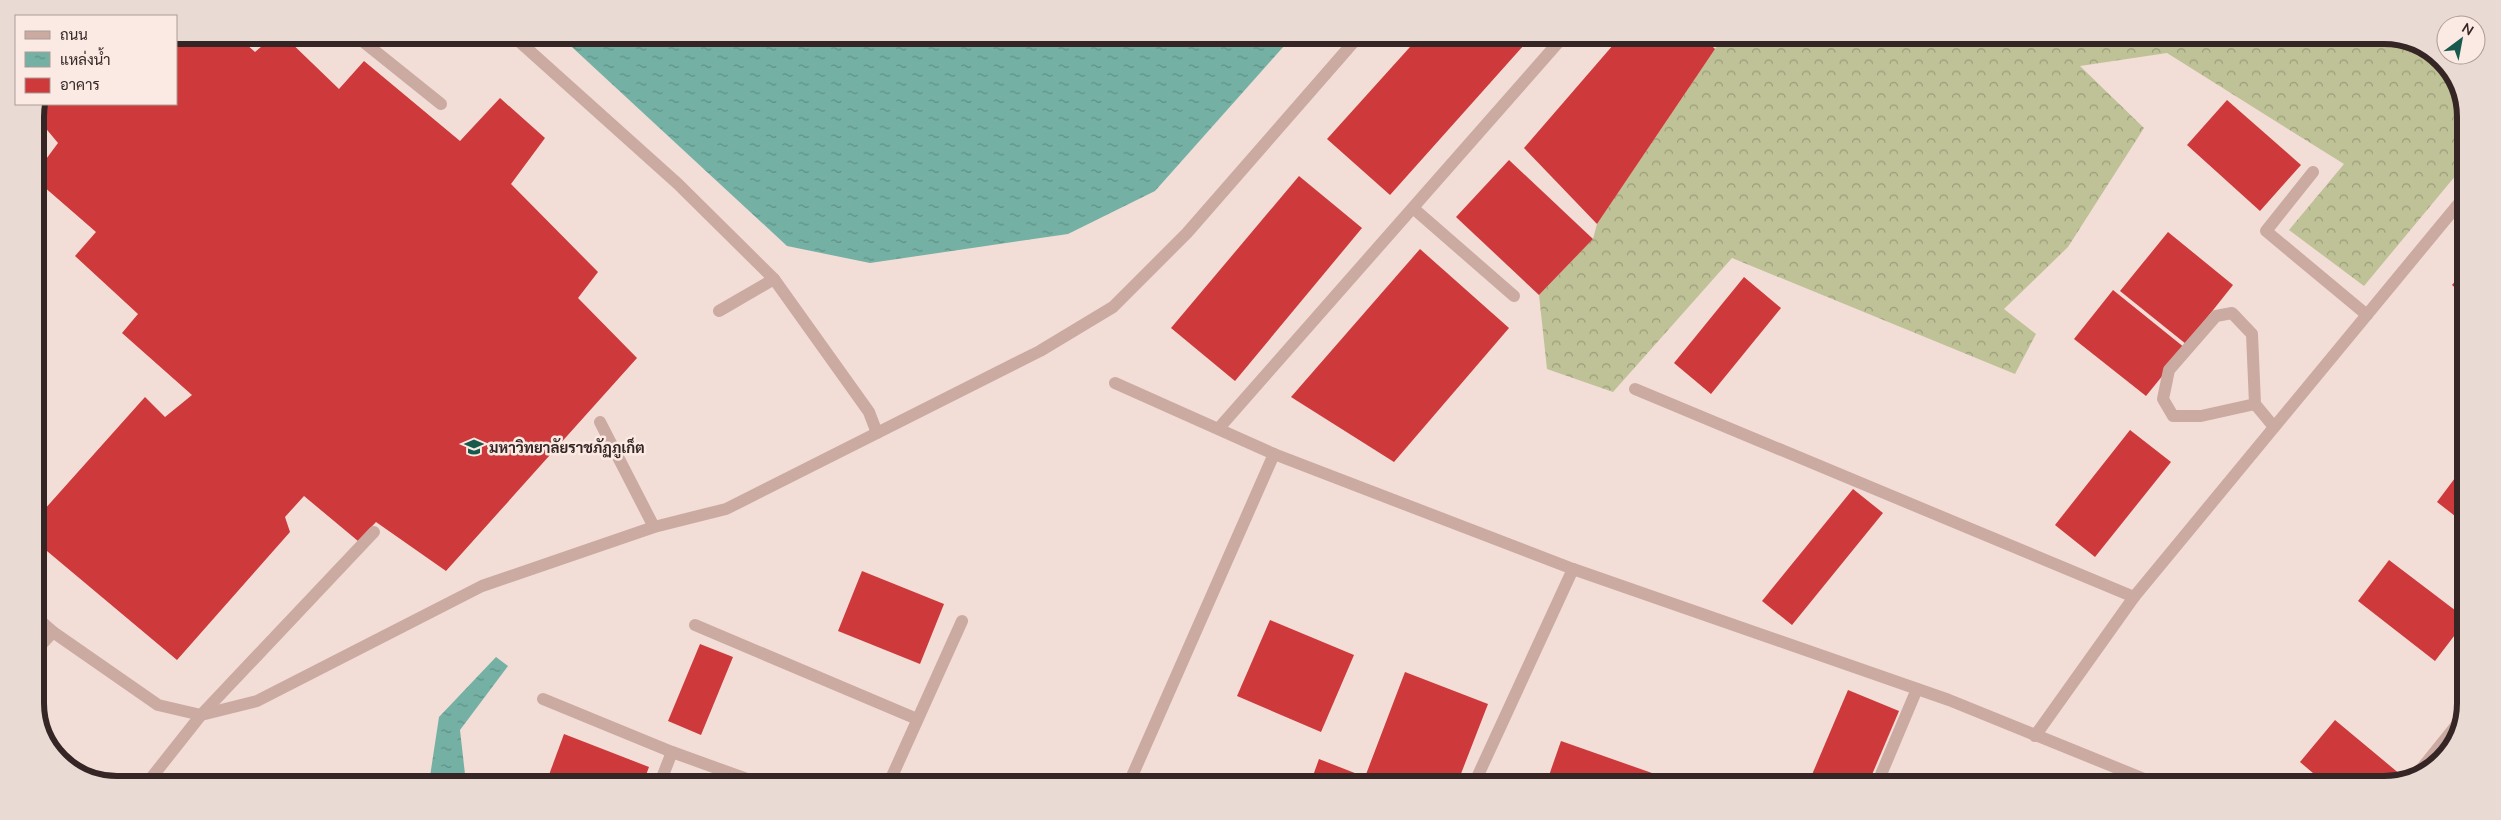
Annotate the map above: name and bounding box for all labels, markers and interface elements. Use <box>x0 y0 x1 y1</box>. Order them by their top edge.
legend <box>15 15 178 105</box>
north arrow <box>2436 15 2486 65</box>
text: N <box>2459 19 2477 39</box>
text: ถนน <box>60 25 88 44</box>
text: แหล่งน้ำ <box>60 47 111 69</box>
text: อาคาร <box>60 75 100 94</box>
school or university icon: มหาวิทยาลัยราชภัฏภูเก็ต <box>463 436 485 458</box>
place label: มหาวิทยาลัยราชภัฏภูเก็ต <box>489 437 645 459</box>

